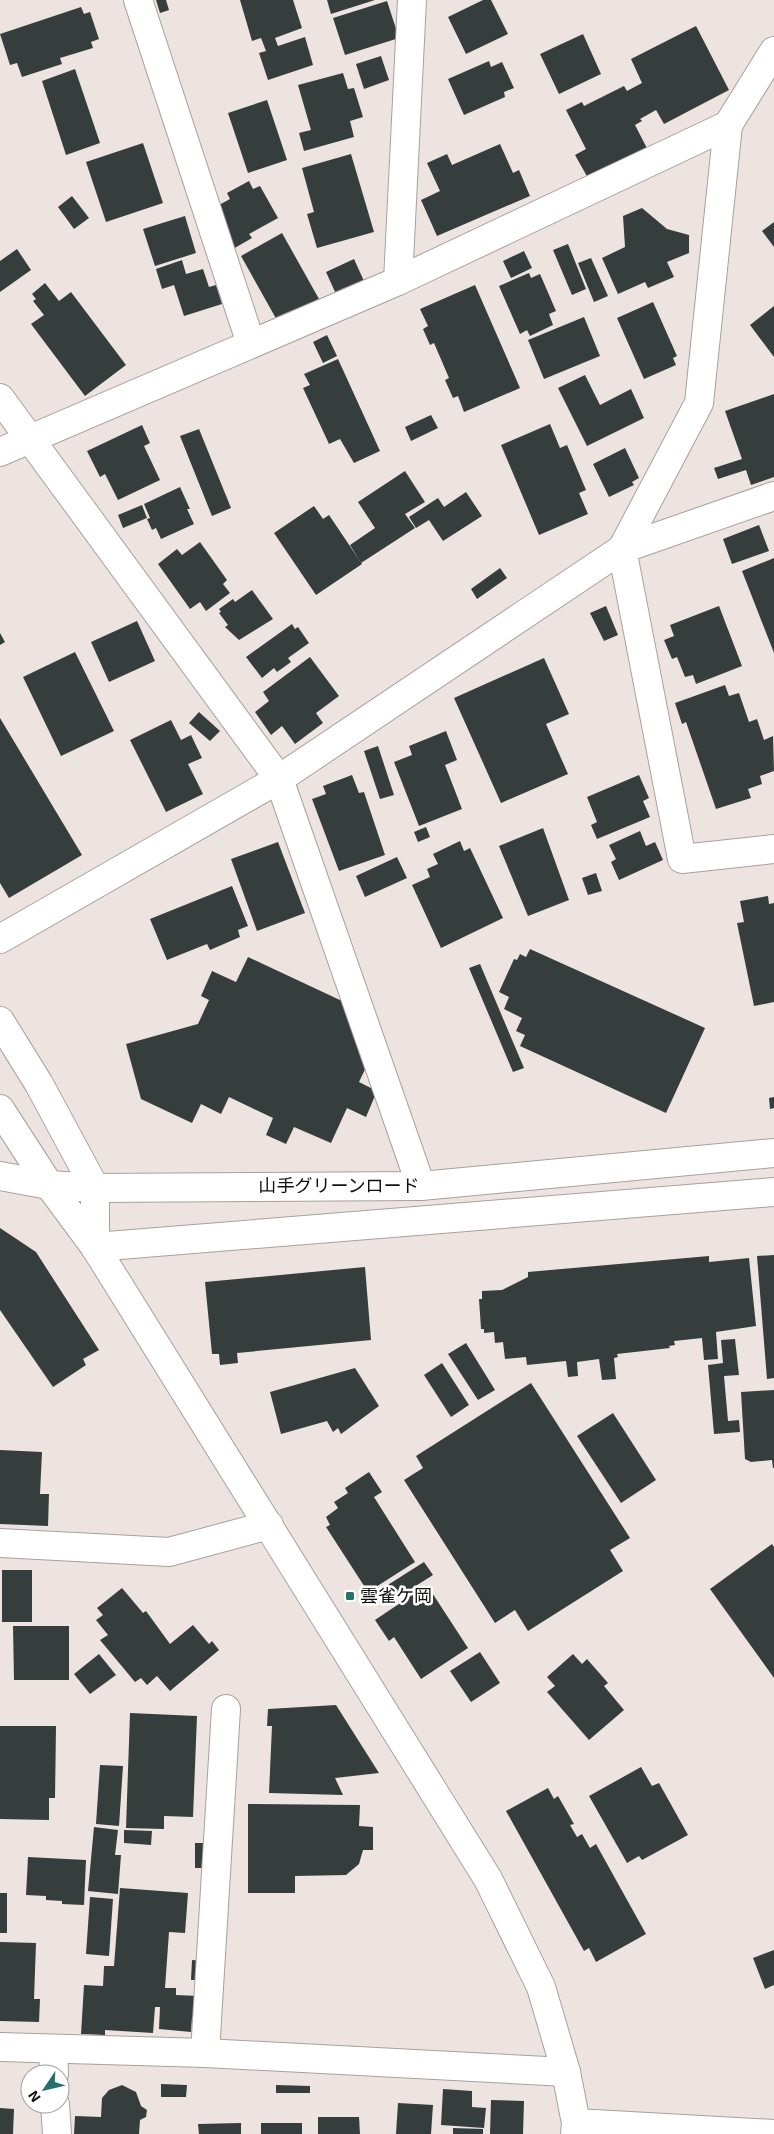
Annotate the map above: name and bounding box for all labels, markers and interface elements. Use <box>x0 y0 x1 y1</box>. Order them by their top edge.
street label: 山手グリーンロード <box>258 1174 420 1196</box>
place label: 雲雀ケ岡 <box>360 1584 432 1606</box>
marker: 雲雀ケ岡 <box>344 1590 356 1602</box>
north arrow <box>20 2064 70 2114</box>
text: N <box>24 2088 44 2106</box>

